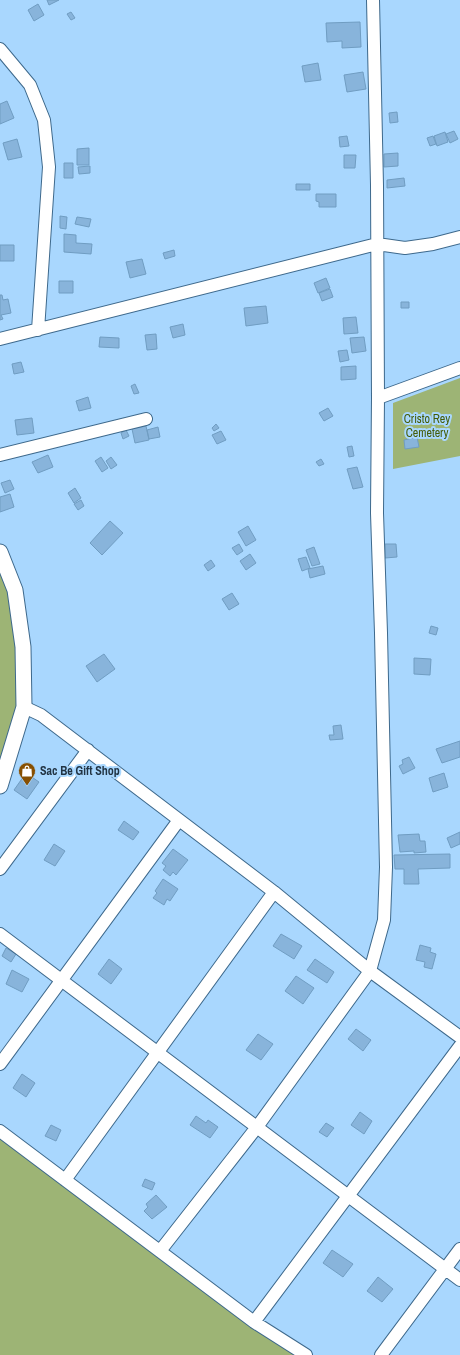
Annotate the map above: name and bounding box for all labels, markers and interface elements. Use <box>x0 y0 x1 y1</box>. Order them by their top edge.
park label: Cristo Rey Cemetery <box>404 411 450 441</box>
shop icon: Sac Be Gift Shop <box>17 761 37 786</box>
place label: Sac Be Gift Shop <box>40 763 120 779</box>

